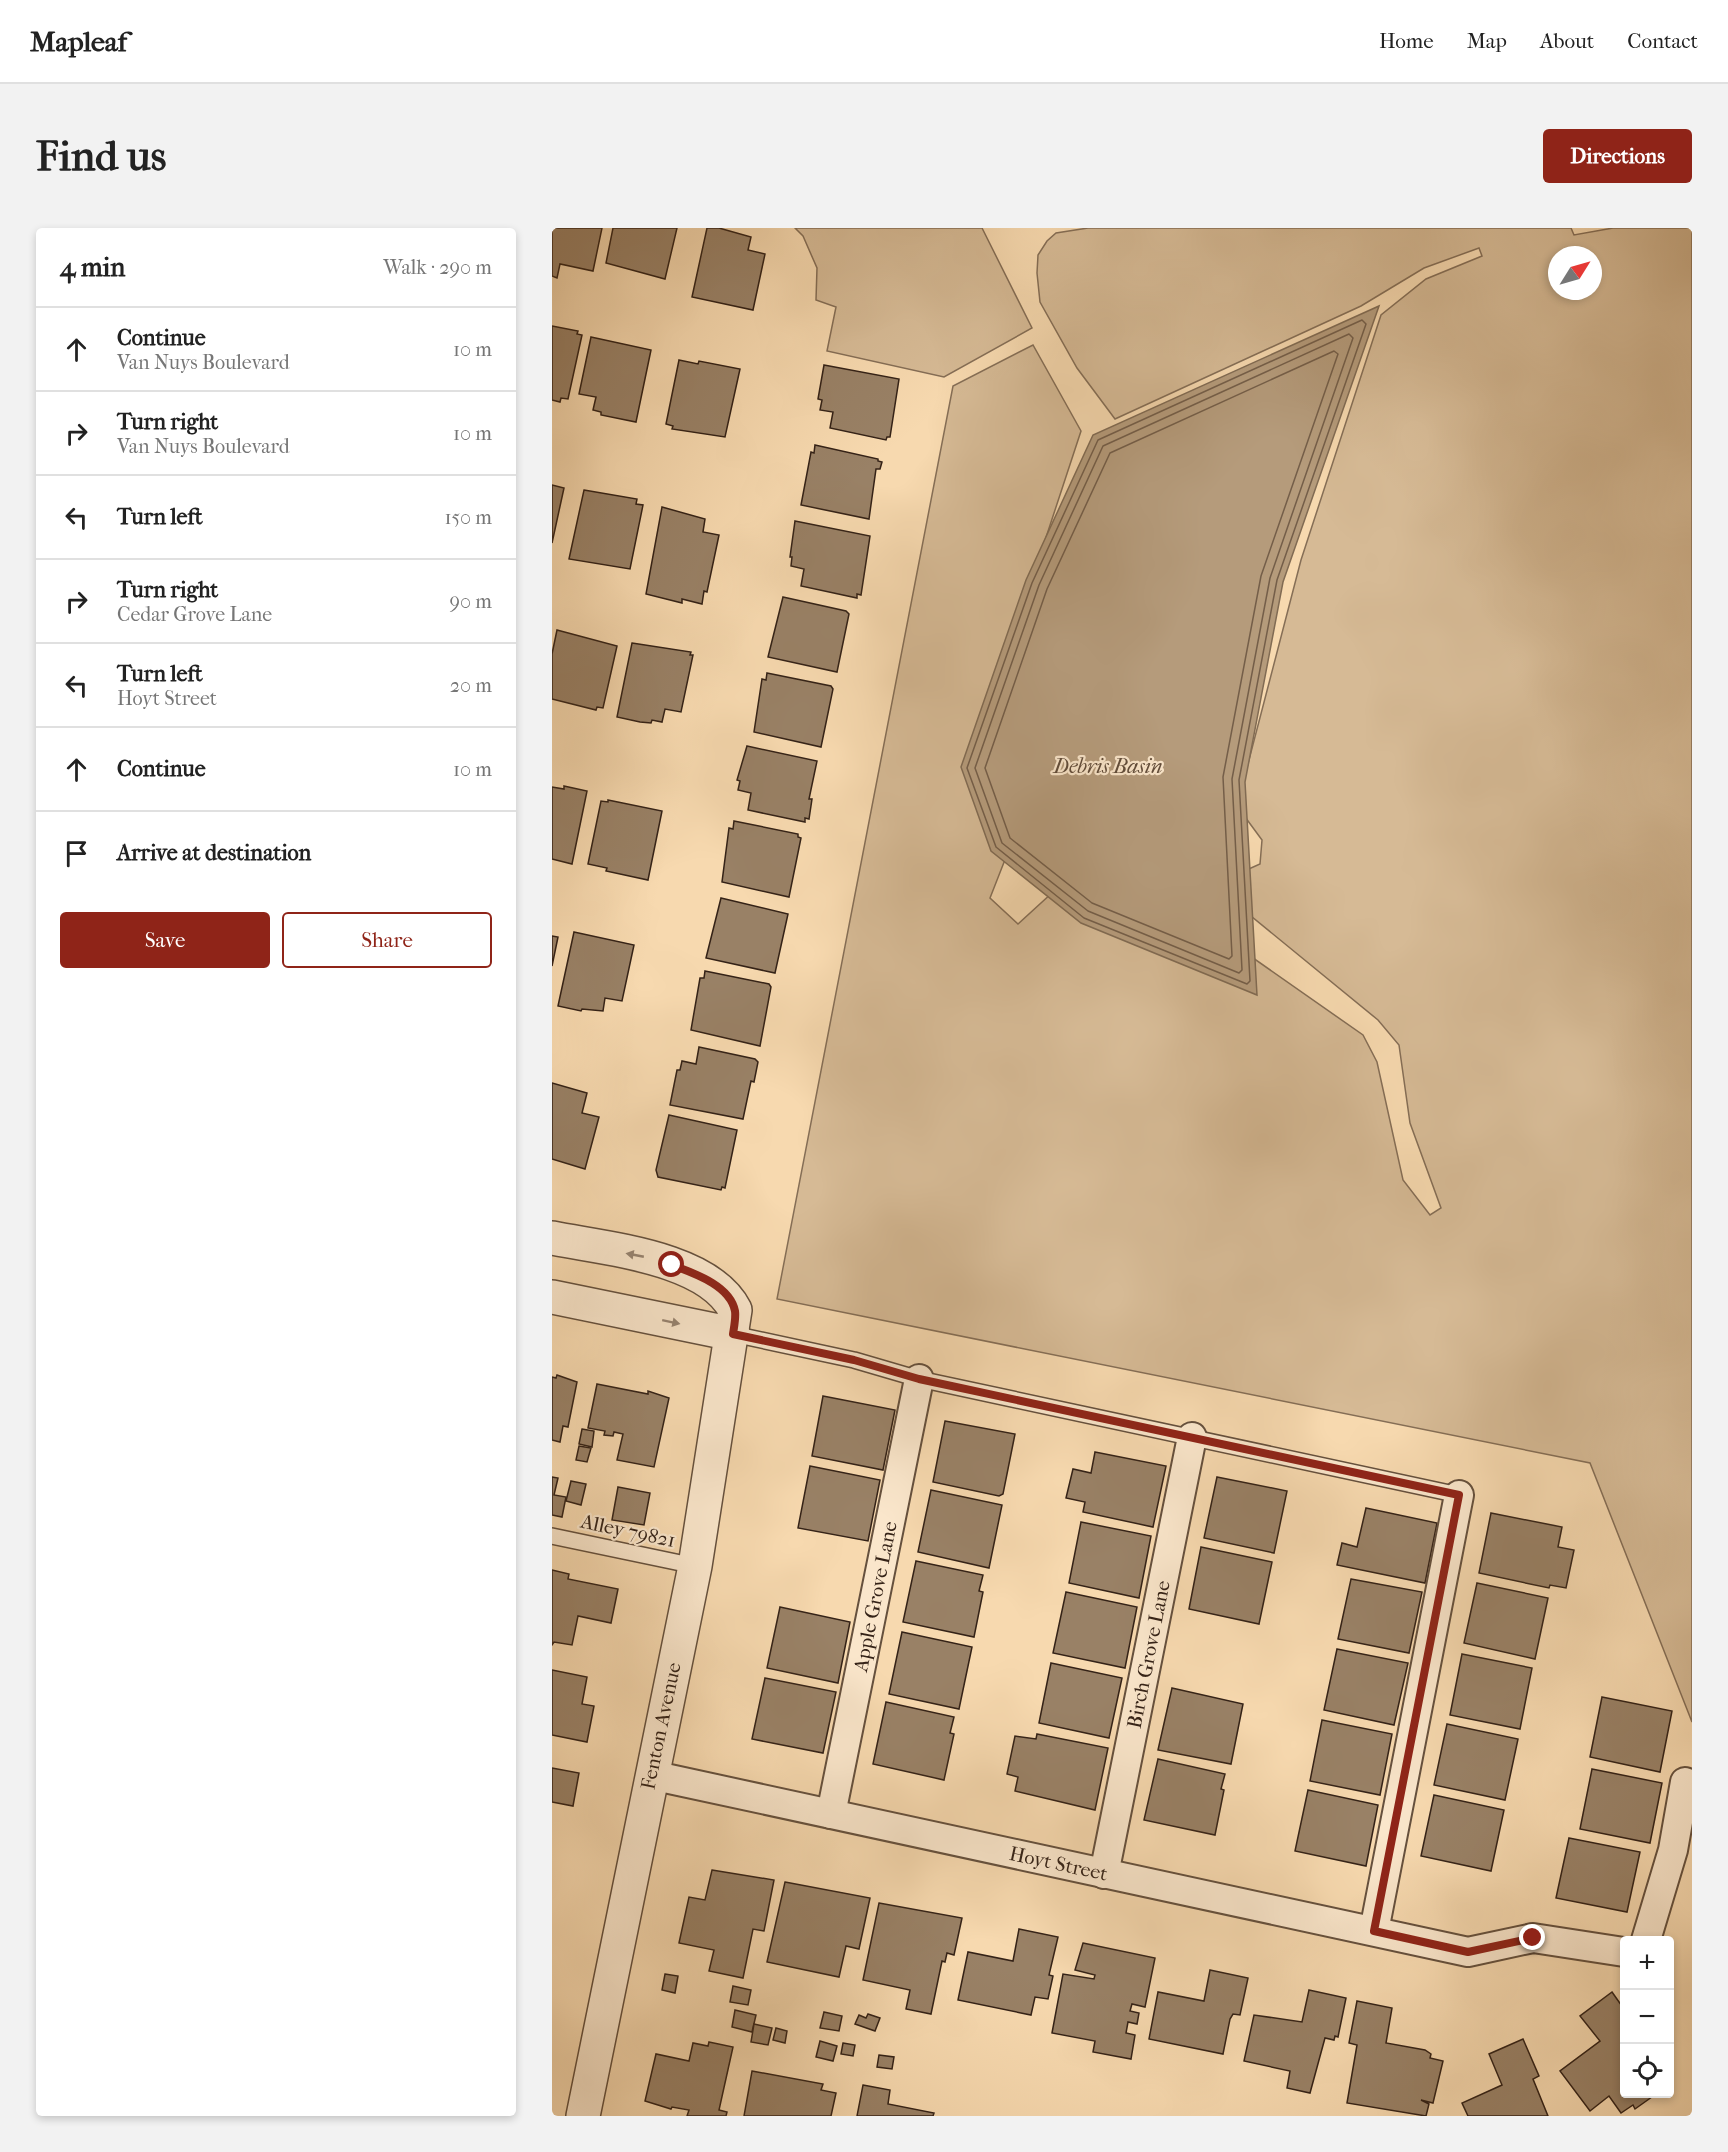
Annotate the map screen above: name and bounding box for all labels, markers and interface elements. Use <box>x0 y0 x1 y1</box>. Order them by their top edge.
text: Mapleaf <box>30 25 127 58</box>
text: Home <box>1379 29 1434 53</box>
text: Map <box>1467 29 1507 53</box>
text: About <box>1540 29 1594 53</box>
text: Contact <box>1627 29 1698 53</box>
button: Directions <box>1543 129 1692 183</box>
text: Find us <box>36 132 166 181</box>
north arrow <box>1548 246 1602 300</box>
text: 4 min <box>60 252 125 283</box>
text: Walk · 290 m <box>383 256 492 279</box>
text: Continue <box>117 325 206 351</box>
icon: ahead <box>60 333 93 366</box>
text: 10 m <box>453 338 492 361</box>
text: Van Nuys Boulevard <box>117 351 290 374</box>
text: Turn right <box>117 409 218 435</box>
icon: right <box>60 417 93 450</box>
text: 10 m <box>453 422 492 445</box>
text: Van Nuys Boulevard <box>117 435 290 458</box>
icon: left <box>60 501 93 534</box>
text: Turn left <box>117 504 203 530</box>
text: 150 m <box>444 506 492 529</box>
text: Turn right <box>117 577 218 603</box>
icon: right <box>60 585 93 618</box>
text: 90 m <box>450 590 492 613</box>
text: Cedar Grove Lane <box>117 603 272 626</box>
text: Turn left <box>117 661 203 687</box>
icon: left <box>60 669 93 702</box>
text: 20 m <box>450 674 492 697</box>
text: Hoyt Street <box>117 687 217 710</box>
icon: ahead <box>60 753 93 786</box>
water label: Debris Basin <box>1052 754 1163 778</box>
text: Continue <box>117 756 206 782</box>
text: 10 m <box>453 758 492 781</box>
icon: arrive <box>60 837 93 870</box>
text: Arrive at destination <box>117 840 311 866</box>
button: Save <box>60 912 270 968</box>
button: Share <box>282 912 492 968</box>
one-way arrow <box>626 1250 645 1259</box>
route start <box>658 1251 684 1277</box>
one-way arrow <box>662 1317 680 1327</box>
street label: Alley 79821 <box>578 1510 677 1552</box>
street label: Apple Grove Lane <box>848 1519 901 1675</box>
street label: Birch Grove Lane <box>1122 1578 1174 1731</box>
street label: Fenton Avenue <box>636 1660 686 1792</box>
street label: Hoyt Street <box>1007 1841 1110 1885</box>
route end <box>1519 1924 1545 1950</box>
map controls <box>1620 1936 1674 2098</box>
button: + <box>1620 1936 1674 1990</box>
button: − <box>1620 1990 1674 2044</box>
button: locate <box>1620 2044 1674 2098</box>

